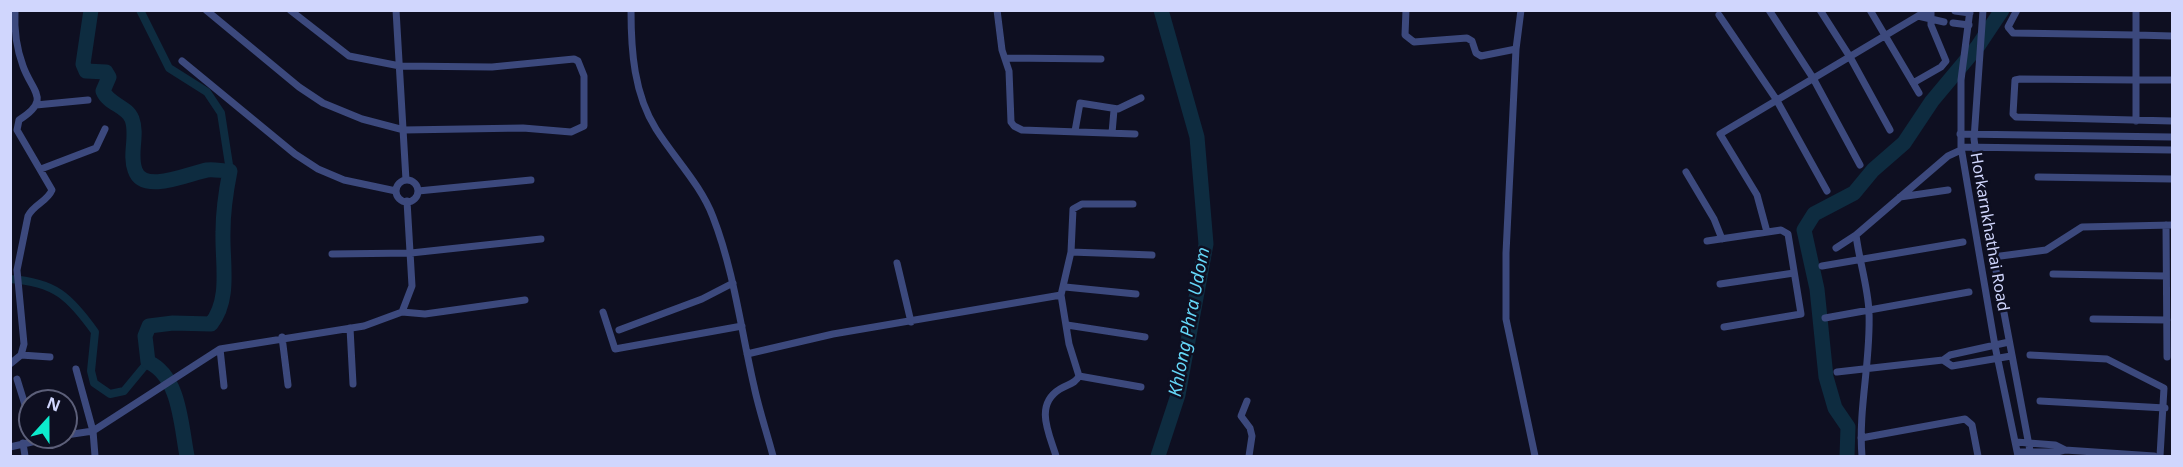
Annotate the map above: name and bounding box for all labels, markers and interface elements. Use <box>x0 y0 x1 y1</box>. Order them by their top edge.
street label: Horkarnkhathai Road <box>1966 151 2012 313</box>
water label: Khlong Phra Udom <box>1165 245 1215 399</box>
north arrow <box>18 389 78 449</box>
text: N <box>44 391 64 417</box>

